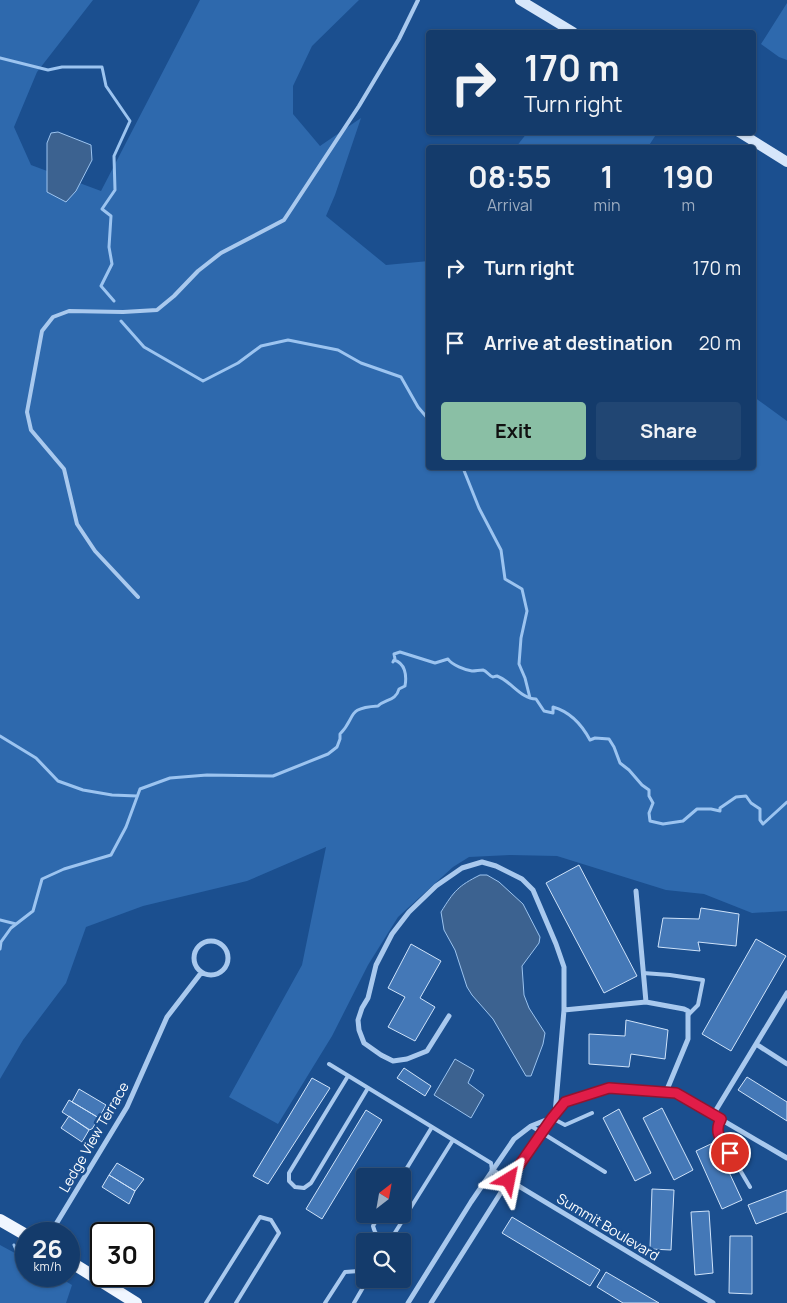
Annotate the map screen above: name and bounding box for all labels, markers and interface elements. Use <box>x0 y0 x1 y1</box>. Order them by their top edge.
text: 170 m <box>524 44 620 92</box>
icon: right <box>441 50 506 115</box>
text: Turn right <box>524 89 622 119</box>
text: 08:55 <box>468 156 552 197</box>
text: 1 <box>600 156 614 197</box>
text: 190 <box>662 156 714 197</box>
text: Arrival <box>487 194 533 216</box>
text: min <box>594 194 620 216</box>
text: m <box>681 194 695 216</box>
icon: right <box>441 254 469 282</box>
text: Turn right <box>484 255 574 281</box>
text: 170 m <box>693 255 741 281</box>
icon: arrive <box>441 329 469 357</box>
text: Arrive at destination <box>484 330 673 356</box>
text: 20 m <box>699 330 741 356</box>
button: Exit <box>441 402 586 460</box>
button: Share <box>596 402 741 460</box>
street label: Ledge View Terrace <box>54 1078 133 1195</box>
pin <box>709 1132 751 1174</box>
icon: arrive <box>716 1139 744 1167</box>
position arrow <box>482 1153 534 1205</box>
north arrow <box>356 1168 411 1222</box>
map controls <box>356 1168 411 1288</box>
street label: Summit Boulevard <box>553 1188 663 1265</box>
speed limit sign: 30 <box>90 1222 155 1287</box>
text: 26 <box>32 1231 63 1266</box>
button: search <box>356 1233 411 1288</box>
text: km/h <box>34 1258 61 1275</box>

